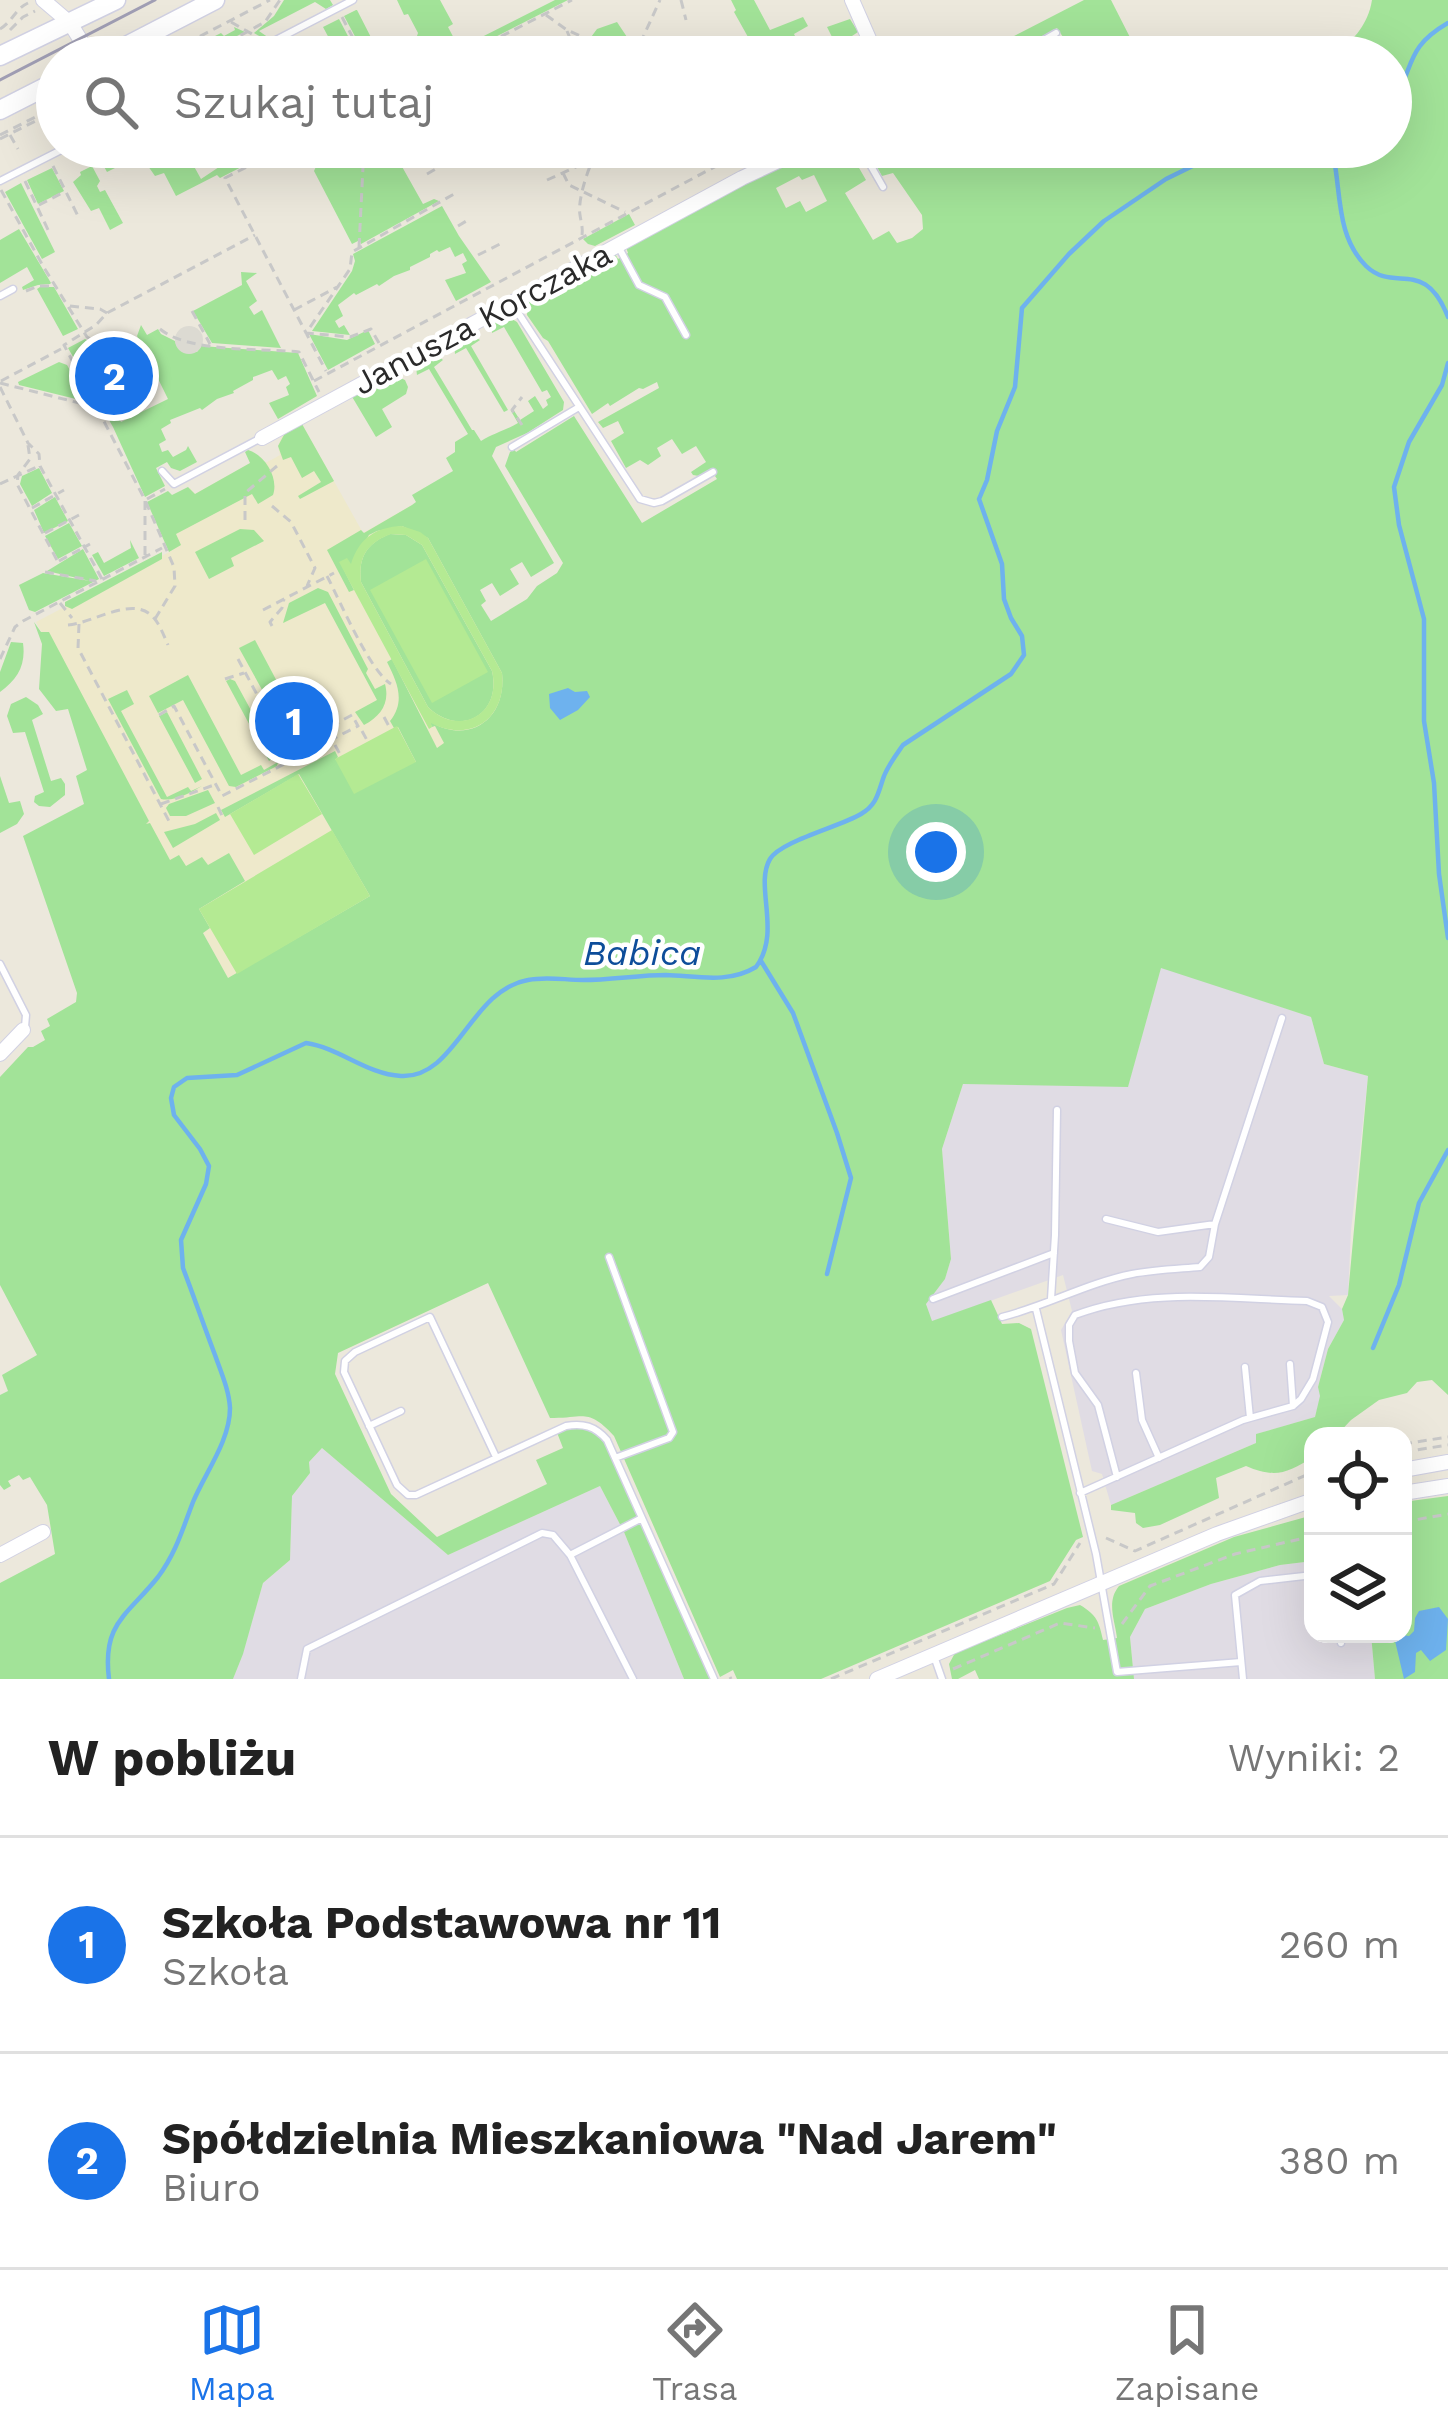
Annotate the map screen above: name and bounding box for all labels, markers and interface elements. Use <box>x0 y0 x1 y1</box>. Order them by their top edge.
search box <box>36 36 1412 168</box>
icon: search <box>78 69 144 135</box>
text: Szukaj tutaj <box>174 76 434 129</box>
street label: Janusza Korczaka <box>347 234 618 403</box>
pin: 2 <box>75 331 153 421</box>
pin: 1 <box>255 676 333 766</box>
your location <box>906 822 966 882</box>
water label: Babica <box>583 932 701 974</box>
map controls <box>1304 1427 1412 1643</box>
button: locate <box>1304 1427 1412 1535</box>
button: layers <box>1304 1535 1412 1643</box>
text: W pobliżu <box>48 1728 296 1787</box>
text: Wyniki: 2 <box>1228 1735 1400 1780</box>
text: Szkoła Podstawowa nr 11 <box>162 1896 721 1949</box>
text: 1 <box>79 1922 95 1967</box>
text: 260 m <box>1279 1922 1400 1967</box>
text: Szkoła <box>162 1949 289 1994</box>
text: Spółdzielnia Mieszkaniowa "Nad Jarem" <box>162 2112 1057 2165</box>
text: 2 <box>75 2138 99 2183</box>
text: 380 m <box>1279 2138 1400 2183</box>
text: Biuro <box>162 2165 261 2210</box>
tab: Mapa <box>189 2297 275 2408</box>
tab: Trasa <box>652 2297 737 2408</box>
tab: Zapisane <box>1115 2297 1259 2408</box>

